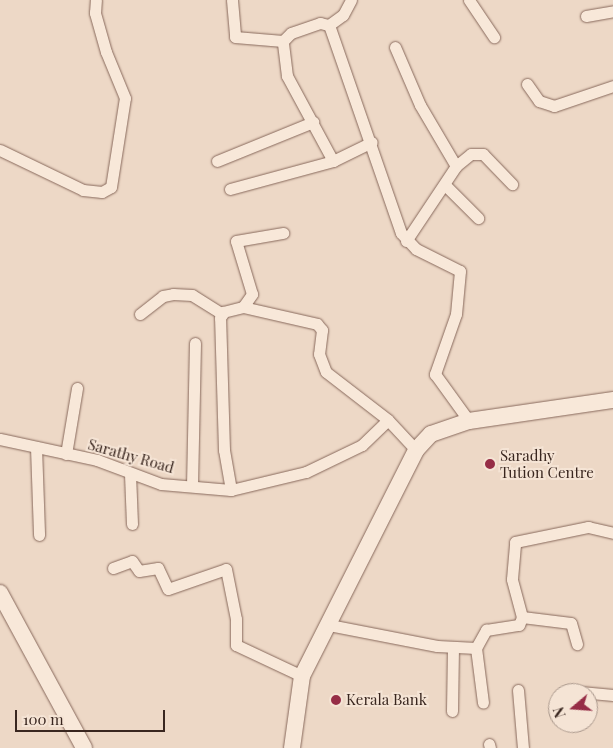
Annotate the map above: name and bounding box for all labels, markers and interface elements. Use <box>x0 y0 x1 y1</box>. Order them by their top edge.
street label: Sarathy Road <box>86 435 176 477</box>
place label: Saradhy Tution Centre <box>500 446 594 481</box>
marker: Saradhy Tution Centre <box>484 458 496 470</box>
north arrow <box>548 683 598 733</box>
place label: Kerala Bank <box>346 691 427 709</box>
marker: Kerala Bank <box>330 694 342 706</box>
scale bar <box>18 700 168 732</box>
text: N <box>549 705 570 720</box>
text: 100 m <box>23 709 64 729</box>

